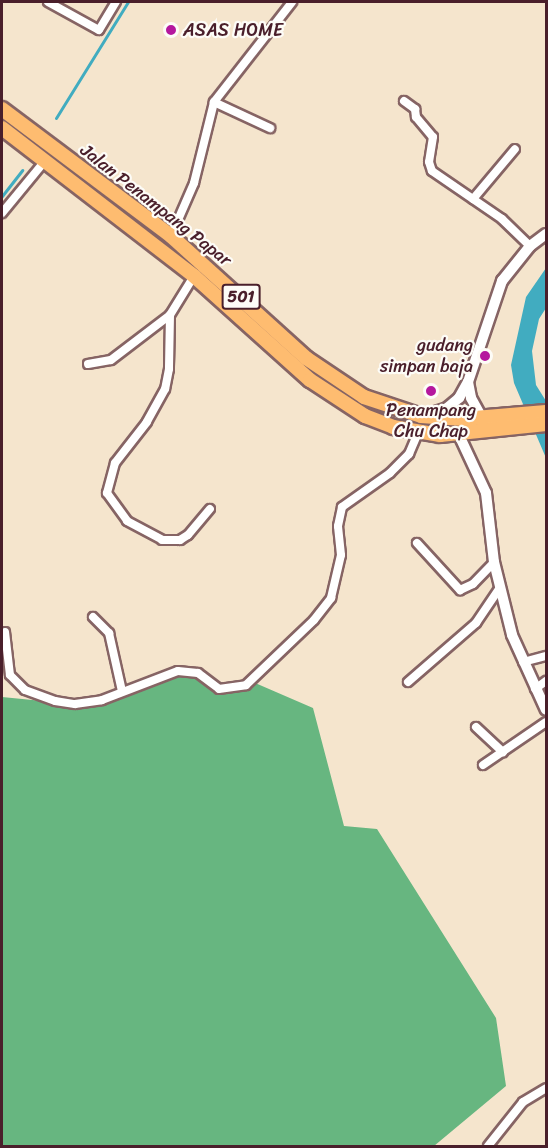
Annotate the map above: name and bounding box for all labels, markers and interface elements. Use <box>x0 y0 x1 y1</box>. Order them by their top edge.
place label: ASAS HOME <box>183 19 284 41</box>
marker: ASAS HOME <box>164 23 178 37</box>
street label: Jalan Penampang Papar <box>76 139 236 271</box>
road number: 501 <box>222 284 260 310</box>
place label: gudang simpan baja <box>379 335 473 378</box>
marker: gudang simpan baja <box>478 349 492 363</box>
marker: Penampang Chu Chap <box>424 384 438 398</box>
place label: Penampang Chu Chap <box>386 400 476 442</box>

